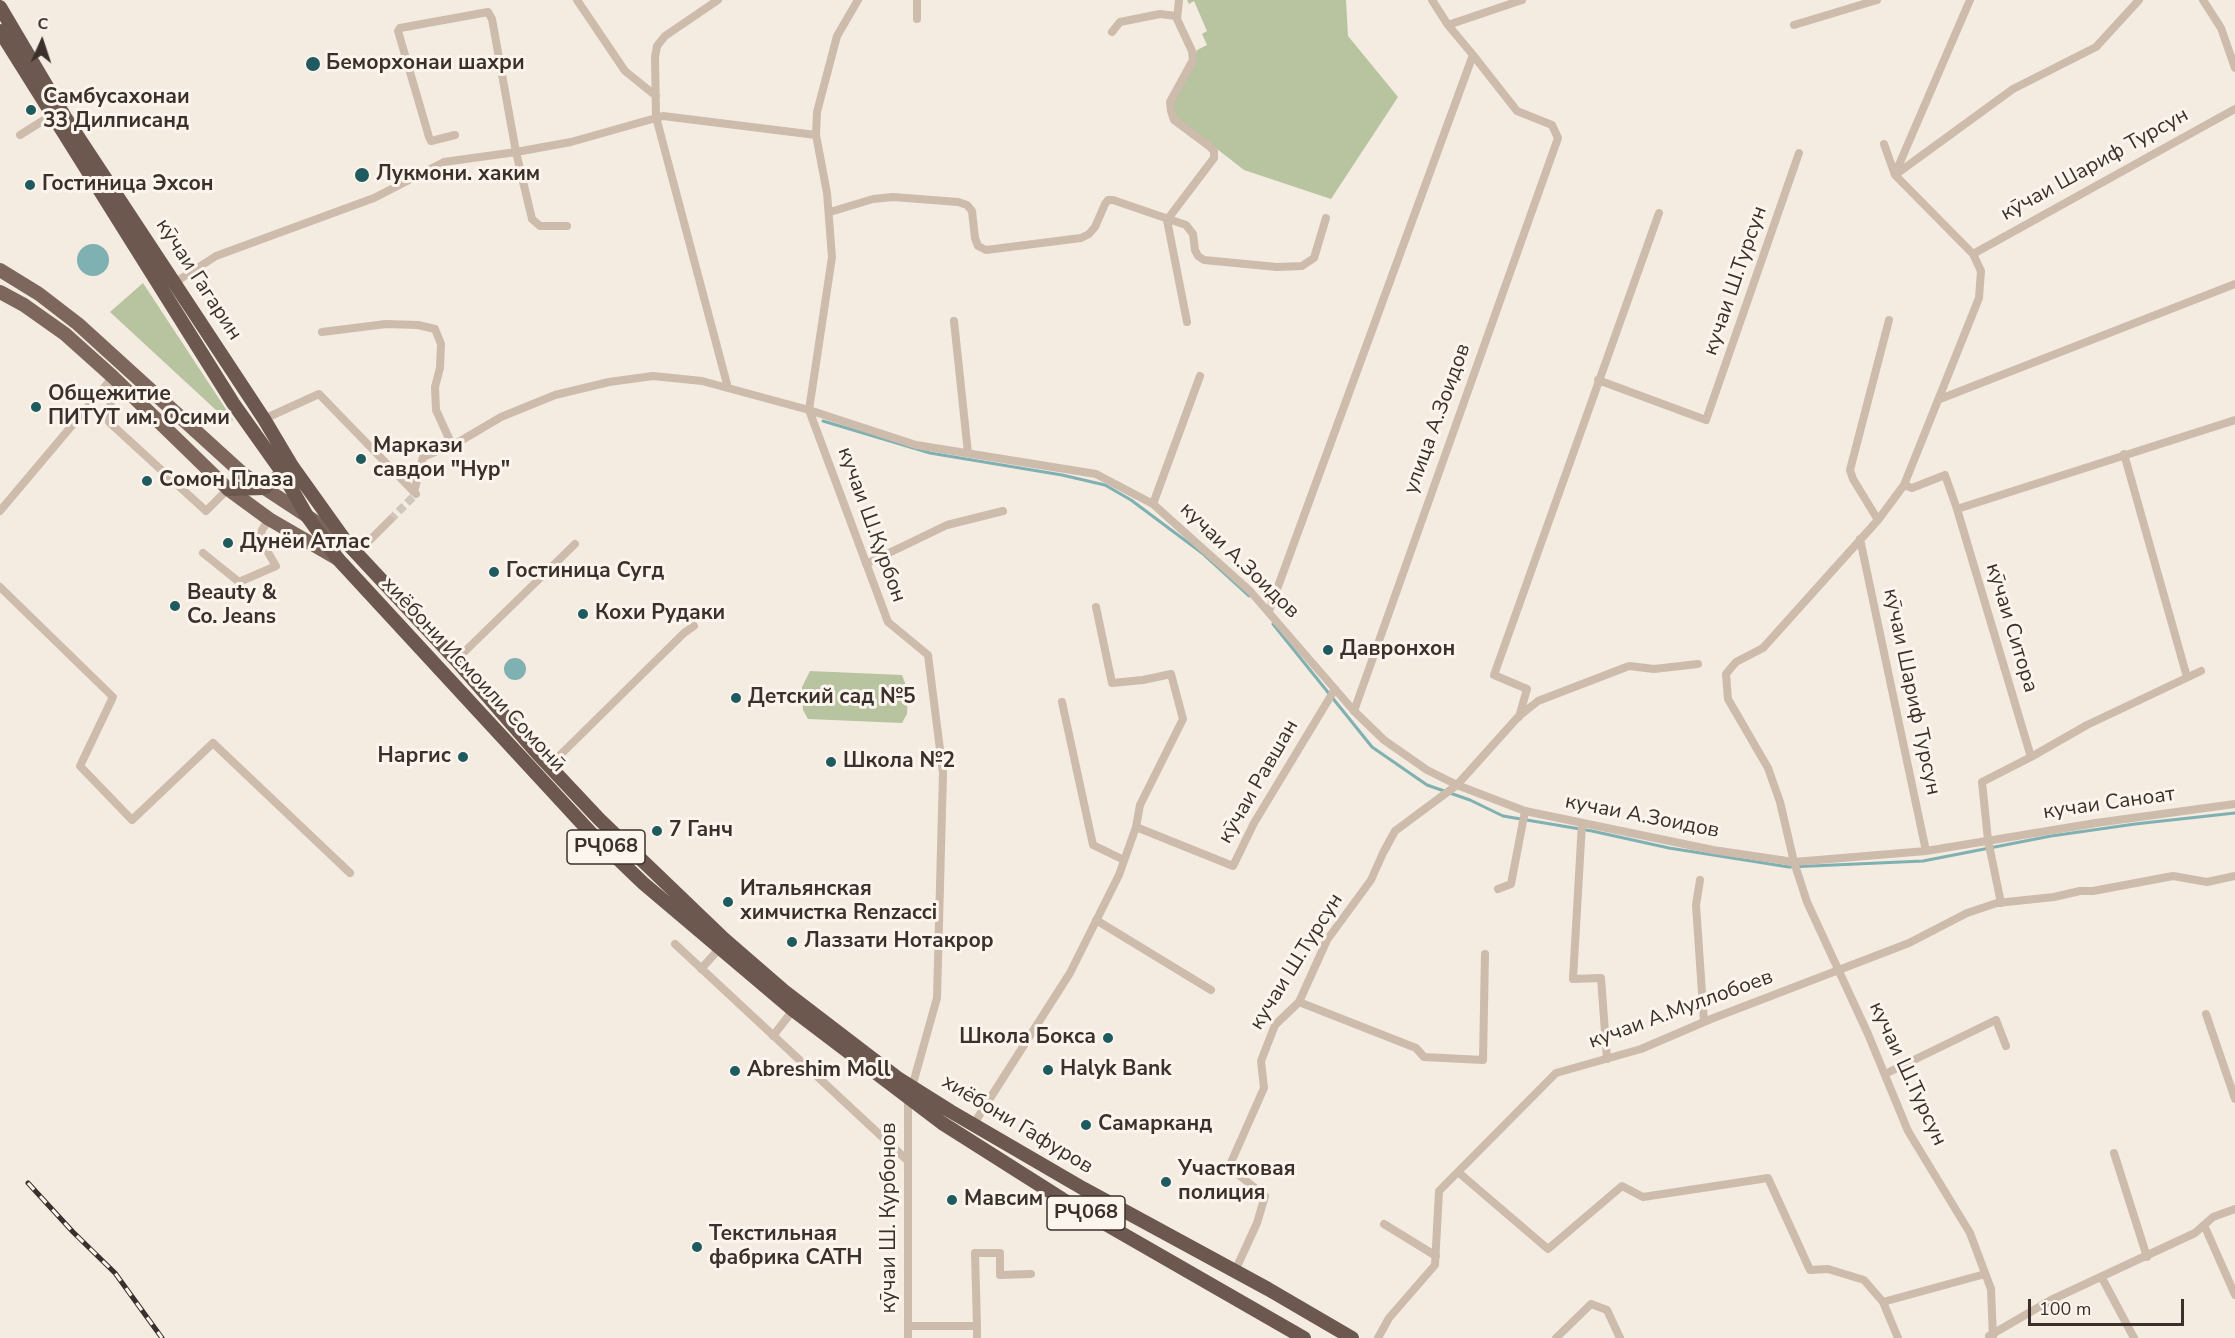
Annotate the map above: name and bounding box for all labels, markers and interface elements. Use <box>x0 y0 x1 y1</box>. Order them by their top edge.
north arrow <box>12 12 72 72</box>
text: С <box>37 13 49 35</box>
place label: Беморхонаи шахри <box>326 51 525 77</box>
marker: Беморхонаи шахри <box>304 55 322 73</box>
place label: Самбусахонаи 33 Дилписанд <box>43 85 190 135</box>
marker: Самбусахонаи 33 Дилписанд <box>24 103 38 117</box>
street label: кӯчаи Шариф Турсун <box>1997 103 2193 227</box>
place label: Лукмони. хаким <box>376 162 540 188</box>
marker: Лукмони. хаким <box>353 166 371 184</box>
place label: Гостиница Эхсон <box>42 172 214 198</box>
marker: Гостиница Эхсон <box>23 178 37 192</box>
street label: кучаи Ш.Турсун <box>1699 203 1773 359</box>
street label: кӯчаи Гагарин <box>149 214 247 346</box>
street label: улица А.Зоидов <box>1399 341 1477 497</box>
place label: Общежитие ПИТУТ им. Осими <box>48 382 230 432</box>
marker: Общежитие ПИТУТ им. Осими <box>29 400 43 414</box>
place label: Маркази савдои "Нур" <box>373 434 510 484</box>
street label: кучаи Ш.Қурбон <box>831 444 911 606</box>
marker: Маркази савдои "Нур" <box>354 452 368 466</box>
place label: Сомон Плаза <box>159 468 294 494</box>
marker: Сомон Плаза <box>140 474 154 488</box>
street label: кучаи А.Зоидов <box>1174 498 1304 624</box>
place label: Дунёи Атлас <box>240 530 370 556</box>
marker: Дунёи Атлас <box>221 536 235 550</box>
place label: Гостиница Сугд <box>506 559 664 585</box>
street label: кӯчаи Ситора <box>1979 560 2043 696</box>
marker: Гостиница Сугд <box>487 565 501 579</box>
street label: хиёбони Исмоили Сомонӣ <box>376 572 570 778</box>
place label: Beauty & Co. Jeans <box>187 581 277 631</box>
street label: кӯчаи Шариф Турсун <box>1877 586 1945 798</box>
marker: Beauty & Co. Jeans <box>168 599 182 613</box>
place label: Кохи Рудаки <box>595 601 725 627</box>
marker: Кохи Рудаки <box>576 607 590 621</box>
place label: Давронхон <box>1340 637 1455 663</box>
marker: Давронхон <box>1321 643 1335 657</box>
place label: Детский сад №5 <box>748 685 916 711</box>
marker: Детский сад №5 <box>729 691 743 705</box>
street label: кӯчаи Равшан <box>1213 716 1305 848</box>
place label: Наргис <box>378 744 451 770</box>
place label: Школа №2 <box>843 749 955 775</box>
marker: Наргис <box>456 750 470 764</box>
marker: Школа №2 <box>824 755 838 769</box>
street label: кучаи Саноат <box>2042 782 2176 826</box>
street label: кучаи А.Зоидов <box>1563 790 1721 844</box>
place label: 7 Ганч <box>669 818 733 844</box>
marker: 7 Ганч <box>650 824 664 838</box>
road number: РҶ068 <box>567 830 645 864</box>
place label: Итальянская химчистка Renzacci <box>740 877 937 927</box>
street label: кучаи Ш.Турсун <box>1245 889 1349 1035</box>
marker: Итальянская химчистка Renzacci <box>721 895 735 909</box>
place label: Лаззати Нотакрор <box>804 929 994 955</box>
marker: Лаззати Нотакрор <box>785 935 799 949</box>
street label: кучаи А.Муллобоев <box>1585 965 1777 1055</box>
street label: кучаи Ш.Турсун <box>1863 998 1951 1150</box>
place label: Школа Бокса <box>959 1025 1096 1051</box>
marker: Школа Бокса <box>1101 1031 1115 1045</box>
place label: Halyk Bank <box>1060 1057 1172 1083</box>
place label: Abreshim Moll <box>747 1058 890 1084</box>
marker: Halyk Bank <box>1041 1063 1055 1077</box>
marker: Abreshim Moll <box>728 1064 742 1078</box>
street label: хиёбони Гафуров <box>937 1070 1097 1180</box>
place label: Самарканд <box>1098 1112 1212 1138</box>
marker: Самарканд <box>1079 1118 1093 1132</box>
street label: кӯчаи Ш. Курбонов <box>877 1123 903 1313</box>
place label: Участковая полиция <box>1178 1157 1295 1207</box>
marker: Участковая полиция <box>1159 1175 1173 1189</box>
place label: Мавсим <box>964 1187 1043 1213</box>
marker: Мавсим <box>945 1193 959 1207</box>
road number: РҶ068 <box>1047 1196 1125 1230</box>
place label: Текстильная фабрика САТН <box>709 1222 863 1272</box>
marker: Текстильная фабрика САТН <box>690 1240 704 1254</box>
scale bar <box>2031 1287 2187 1325</box>
text: 100 m <box>2039 1297 2091 1321</box>

